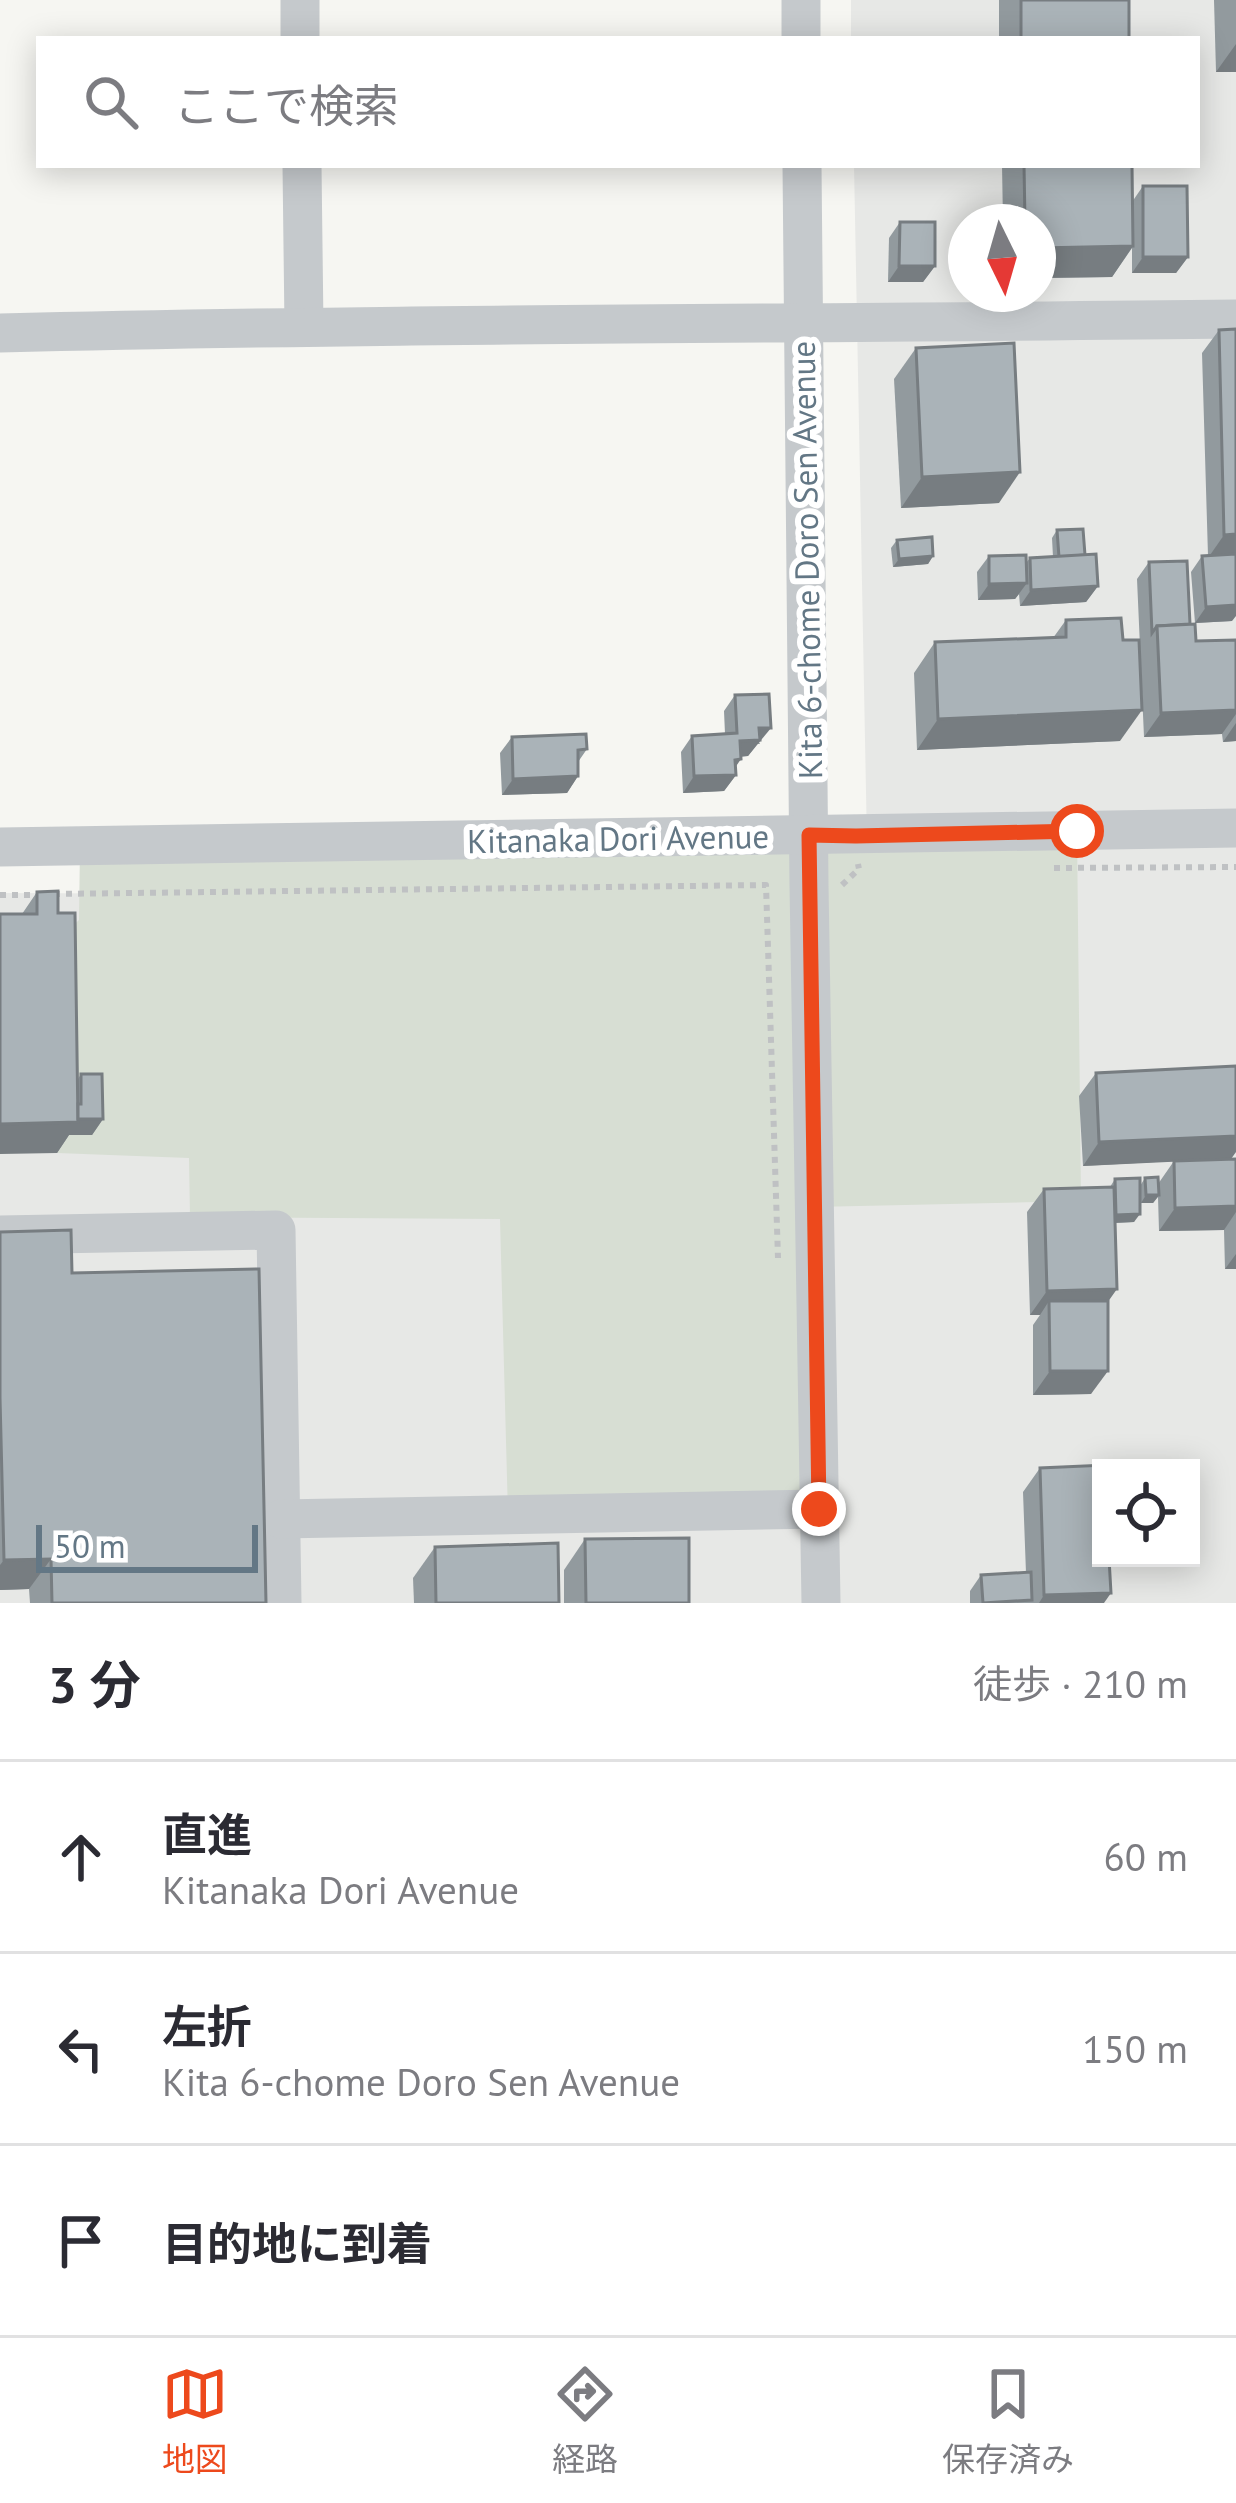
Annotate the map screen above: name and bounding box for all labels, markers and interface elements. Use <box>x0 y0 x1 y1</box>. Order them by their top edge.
search box <box>36 36 1200 168</box>
icon: search <box>78 69 144 135</box>
text: ここで検索 <box>174 76 399 134</box>
north arrow <box>948 204 1056 312</box>
street label: Kita 6-chome Doro Sen Avenue <box>781 340 831 780</box>
route start <box>1050 804 1104 858</box>
street label: Kitanaka Dori Avenue <box>467 814 769 862</box>
map controls <box>1092 1459 1200 1567</box>
button: locate <box>1092 1459 1200 1567</box>
route end <box>792 1482 846 1536</box>
scale bar <box>36 1519 258 1572</box>
text: 50 m <box>54 1524 126 1567</box>
text: 3 分 <box>48 1651 141 1717</box>
text: 徒歩 · 210 m <box>973 1658 1188 1709</box>
text: 直進 <box>162 1805 252 1863</box>
icon: ahead <box>48 1824 114 1890</box>
text: 60 m <box>1103 1831 1188 1882</box>
text: Kitanaka Dori Avenue <box>162 1864 519 1915</box>
text: 左折 <box>162 1997 252 2055</box>
icon: left <box>48 2016 114 2082</box>
text: 150 m <box>1082 2023 1188 2074</box>
text: Kita 6-chome Doro Sen Avenue <box>162 2056 680 2107</box>
icon: arrive <box>48 2208 114 2274</box>
text: 目的地に到着 <box>162 2214 432 2272</box>
tab: 地図 <box>162 2361 228 2481</box>
tab: 経路 <box>552 2361 618 2481</box>
tab: 保存済み <box>942 2361 1074 2481</box>

